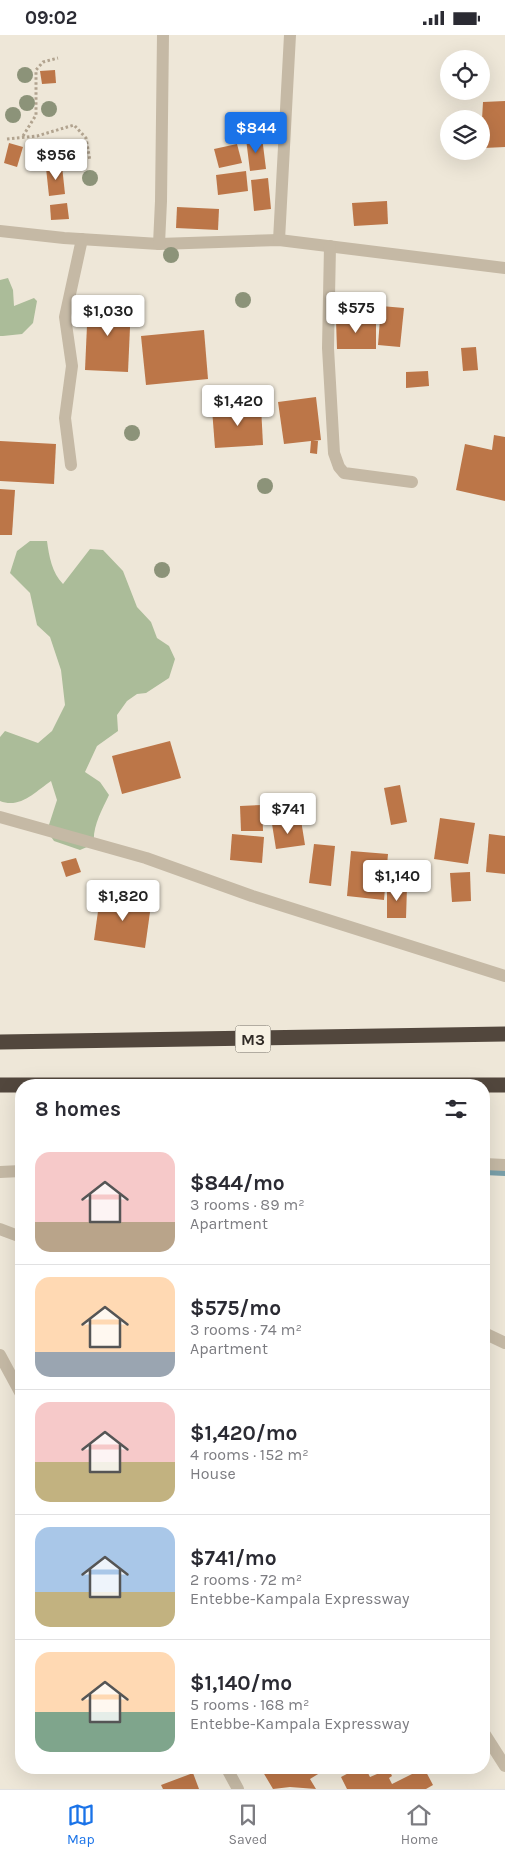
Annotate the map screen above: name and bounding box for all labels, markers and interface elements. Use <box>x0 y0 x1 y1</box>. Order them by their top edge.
text: 09:02 <box>25 7 77 29</box>
map controls <box>440 50 490 160</box>
button: locate <box>440 50 490 100</box>
button: layers <box>440 110 490 160</box>
pin: $844 <box>226 111 286 154</box>
text: $844 <box>236 118 276 137</box>
pin: $956 <box>26 139 86 181</box>
text: $956 <box>36 145 76 164</box>
pin: $575 <box>326 291 386 334</box>
pin: $1,030 <box>67 295 149 337</box>
text: $575 <box>337 298 375 317</box>
text: $1,030 <box>83 301 133 320</box>
pin: $1,420 <box>197 385 279 427</box>
text: $1,420 <box>213 391 263 410</box>
pin: $741 <box>258 793 318 835</box>
text: $741 <box>271 799 305 818</box>
pin: $1,140 <box>356 859 438 902</box>
text: $1,140 <box>374 866 420 885</box>
pin: $1,820 <box>82 879 164 922</box>
text: $1,820 <box>98 886 148 905</box>
road number: M3 <box>236 1026 270 1053</box>
icon: filters <box>442 1095 470 1123</box>
text: 8 homes <box>35 1097 121 1121</box>
text: $844/mo <box>190 1171 285 1195</box>
icon: home <box>75 1172 135 1232</box>
text: 3 rooms · 89 m² <box>190 1195 305 1214</box>
text: Apartment <box>190 1214 268 1233</box>
text: $575/mo <box>190 1296 281 1320</box>
icon: home <box>75 1297 135 1357</box>
text: 3 rooms · 74 m² <box>190 1320 302 1339</box>
text: Apartment <box>190 1339 268 1358</box>
text: $1,420/mo <box>190 1421 297 1445</box>
icon: home <box>75 1422 135 1482</box>
text: 4 rooms · 152 m² <box>190 1445 309 1464</box>
text: House <box>190 1464 236 1483</box>
text: $741/mo <box>190 1546 277 1570</box>
icon: home <box>75 1547 135 1607</box>
text: 2 rooms · 72 m² <box>190 1570 302 1589</box>
text: Entebbe-Kampala Expressway <box>190 1589 410 1608</box>
text: $1,140/mo <box>190 1671 292 1695</box>
icon: home <box>75 1672 135 1732</box>
text: 5 rooms · 168 m² <box>190 1695 309 1714</box>
text: Entebbe-Kampala Expressway <box>190 1714 410 1733</box>
tab: Map <box>67 1801 95 1848</box>
tab: Saved <box>228 1801 267 1848</box>
tab: Home <box>401 1801 438 1848</box>

